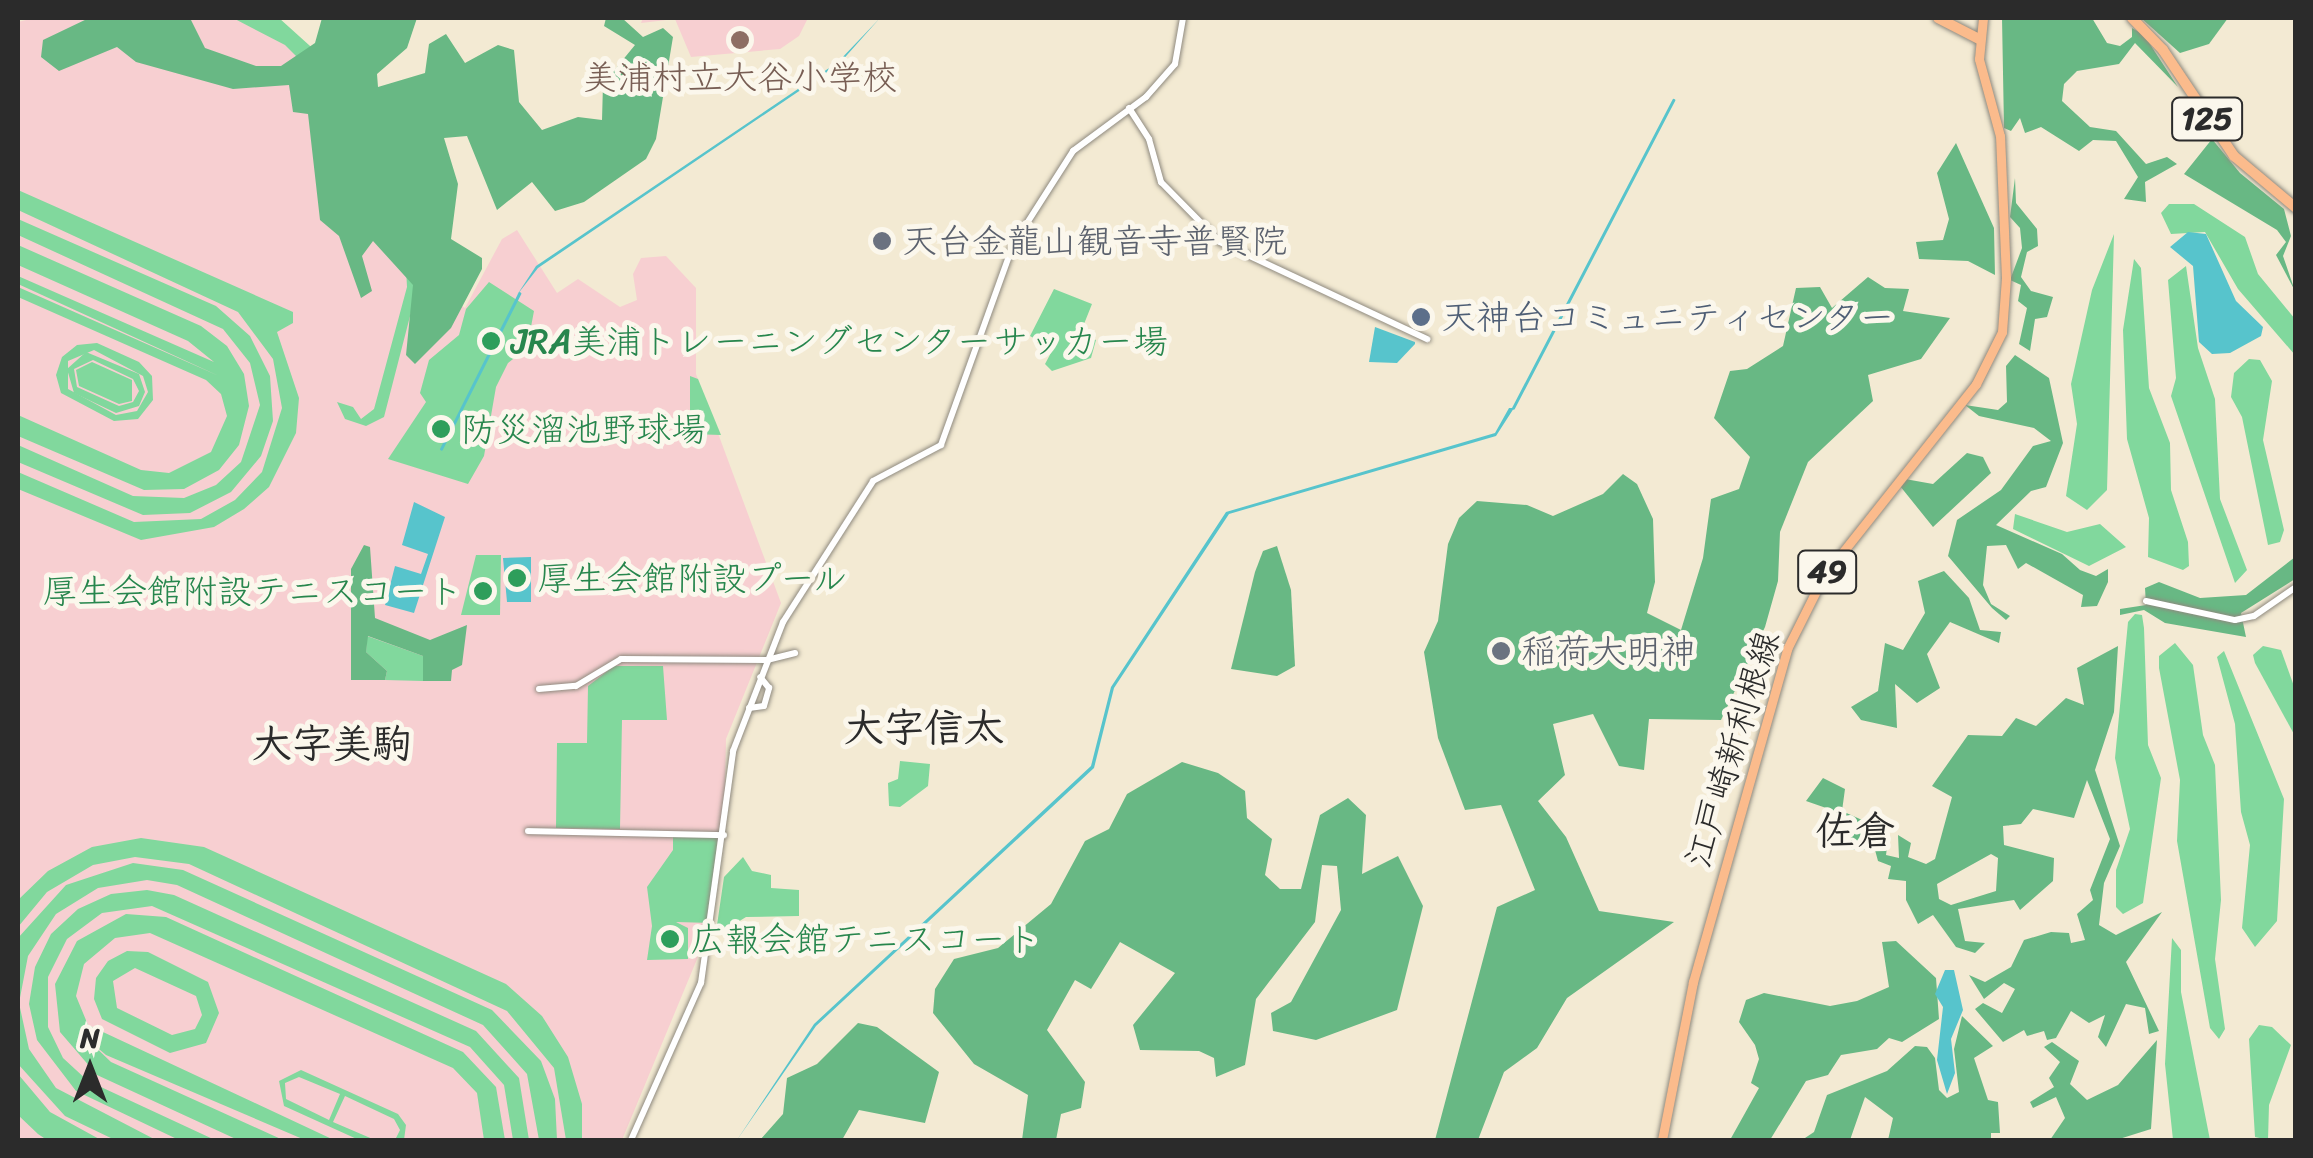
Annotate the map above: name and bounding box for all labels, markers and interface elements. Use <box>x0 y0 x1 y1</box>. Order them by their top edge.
marker: 美浦村立大谷小学校 <box>729 29 751 51</box>
place label: 美浦村立大谷小学校 <box>583 56 897 98</box>
road number: 125 <box>2170 92 2244 146</box>
place label: 天台金龍山観音寺普賢院 <box>902 220 1287 262</box>
marker: 天台金龍山観音寺普賢院 <box>871 230 893 252</box>
place label: 天神台コミュニティセンター <box>1441 296 1896 338</box>
marker: 天神台コミュニティセンター <box>1410 306 1432 328</box>
place label: JRA美浦トレーニングセンターサッカー場 <box>511 320 1168 362</box>
marker: JRA美浦トレーニングセンターサッカー場 <box>480 330 502 352</box>
place label: 防災溜池野球場 <box>461 408 706 450</box>
marker: 防災溜池野球場 <box>430 418 452 440</box>
road number: 49 <box>1797 545 1857 599</box>
place label: 厚生会館附設プール <box>537 557 850 599</box>
marker: 厚生会館附設プール <box>506 567 528 589</box>
place label: 厚生会館附設テニスコート <box>43 570 463 612</box>
marker: 厚生会館附設テニスコート <box>472 580 494 602</box>
street label: 江戸崎新利根線 <box>1676 626 1788 872</box>
place label: 稲荷大明神 <box>1521 630 1696 672</box>
marker: 稲荷大明神 <box>1490 640 1512 662</box>
district label: 大字信太 <box>844 704 1004 752</box>
district label: 大字美駒 <box>252 720 412 768</box>
district label: 佐倉 <box>1815 807 1895 855</box>
place label: 広報会館テニスコート <box>690 918 1040 960</box>
marker: 広報会館テニスコート <box>659 928 681 950</box>
text: N <box>80 1013 100 1062</box>
north arrow <box>40 1018 140 1118</box>

